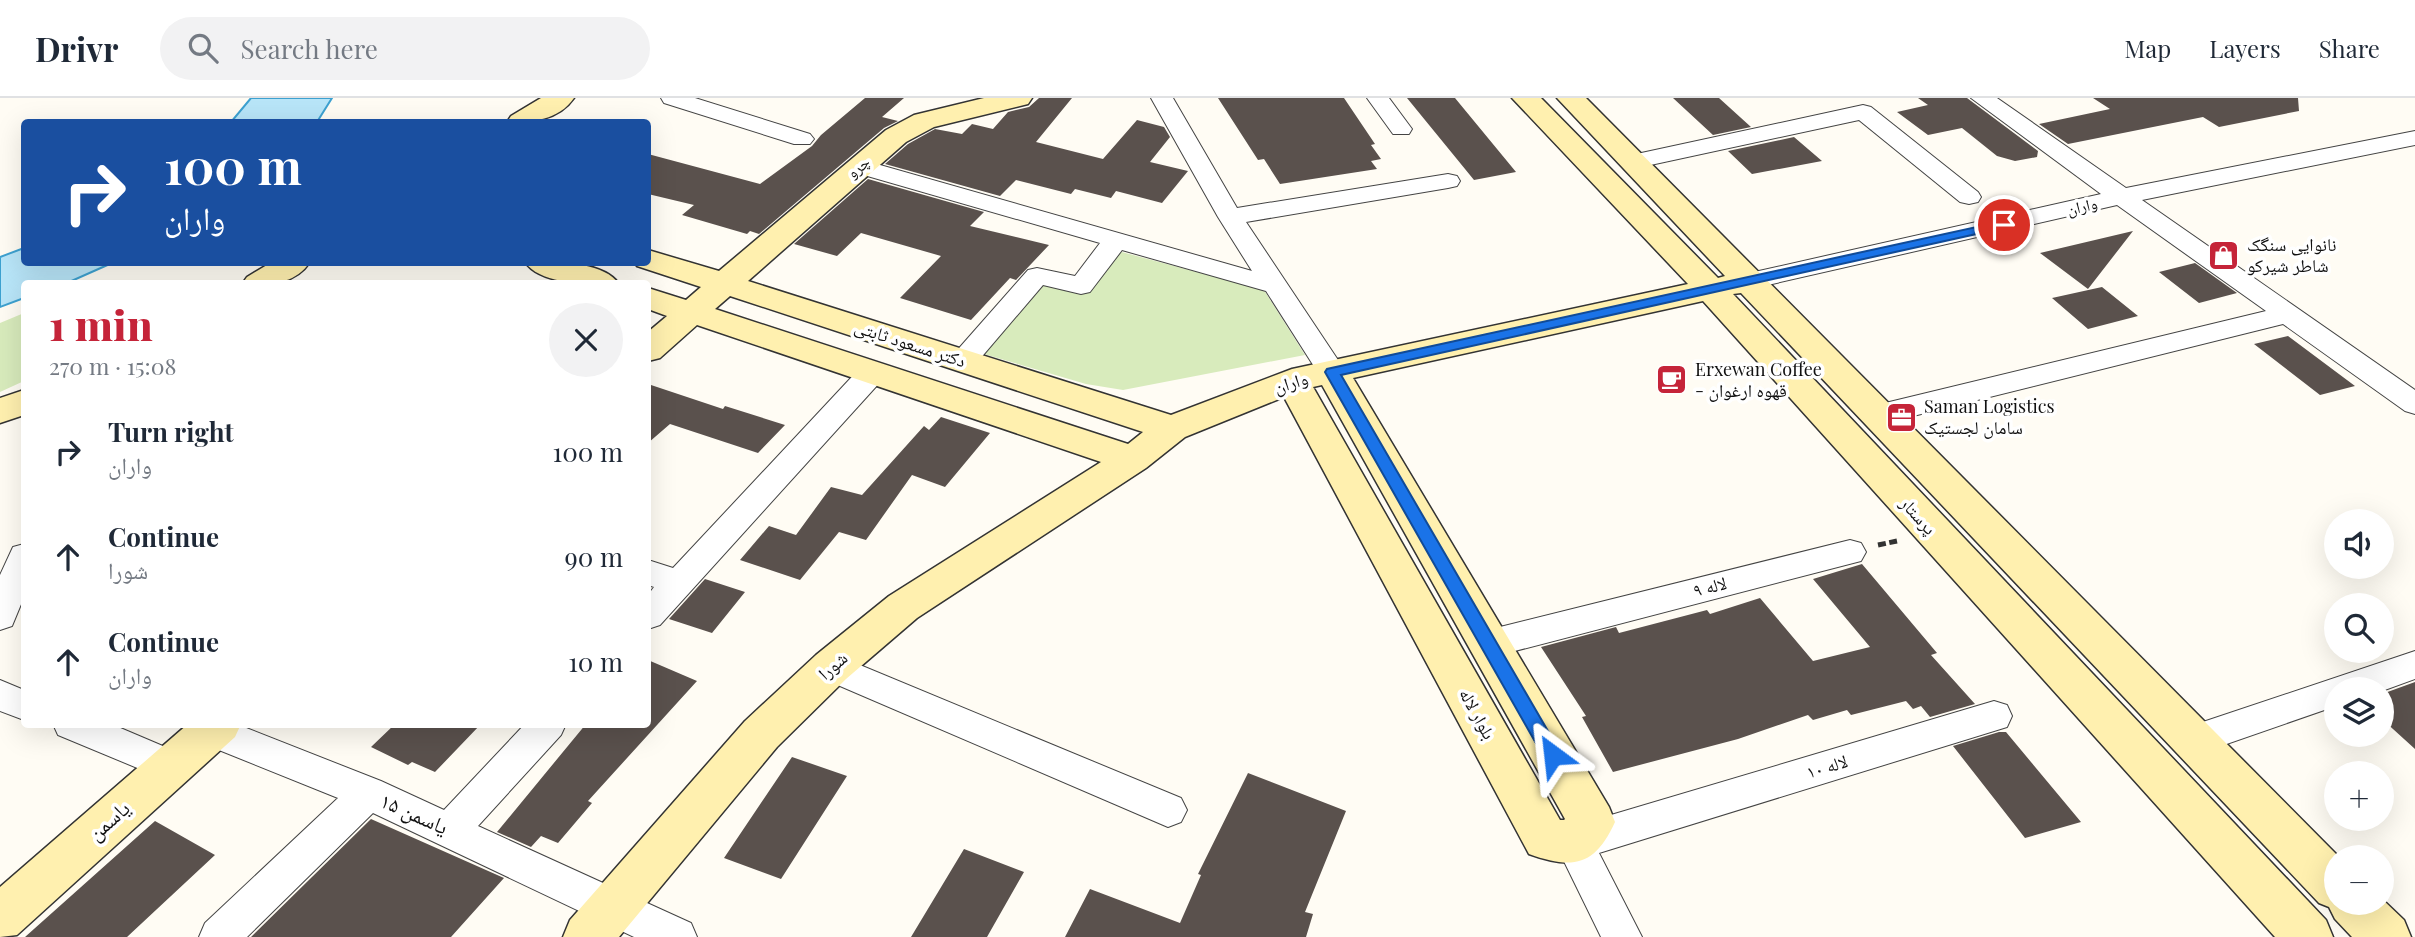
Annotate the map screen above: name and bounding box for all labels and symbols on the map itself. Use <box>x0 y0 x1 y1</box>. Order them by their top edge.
street label: چرو <box>842 151 874 182</box>
street label: واران <box>2065 192 2099 220</box>
pin <box>1974 195 2034 255</box>
place label: نانوایی سنگک شاطر شیرکو <box>2247 232 2337 277</box>
shop icon: نانوایی سنگک شاطر شیرکو <box>2207 238 2241 272</box>
street label: دکتر مسعود ثابتی <box>852 314 969 372</box>
place label: Erxewan Coffee - قهوه ارغوان <box>1695 357 1822 402</box>
cafe icon: Erxewan Coffee - قهوه ارغوان <box>1655 363 1689 397</box>
street label: واران <box>1271 366 1311 399</box>
place label: Saman Logistics سامان لجستیک <box>1924 394 2055 439</box>
office icon: Saman Logistics سامان لجستیک <box>1884 400 1918 434</box>
street label: پرستار <box>1895 490 1942 540</box>
street label: لاله ۹ <box>1690 570 1729 602</box>
street label: شورا <box>813 646 852 685</box>
street label: بلوار لاله <box>1454 684 1502 743</box>
position arrow <box>1516 718 1590 792</box>
street label: لاله ۱۰ <box>1803 748 1850 784</box>
street label: یاسمن ۱۵ <box>376 785 453 840</box>
street label: یاسمن <box>81 793 135 846</box>

